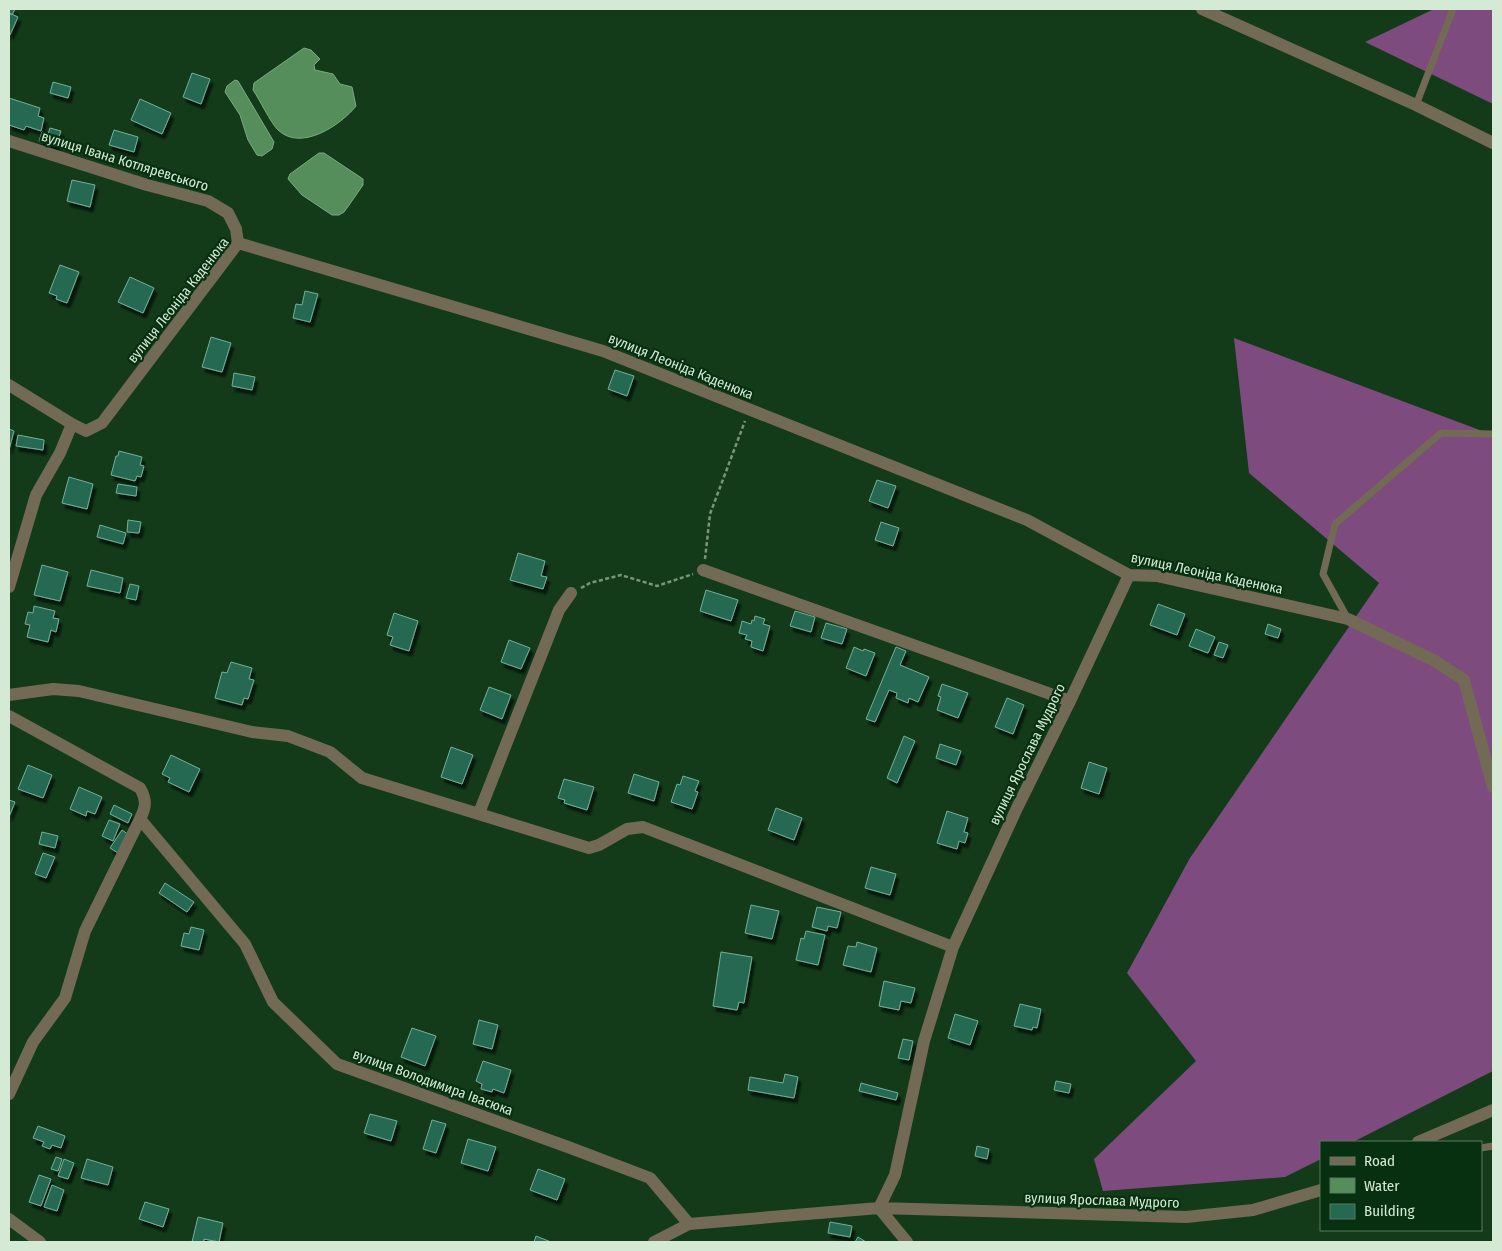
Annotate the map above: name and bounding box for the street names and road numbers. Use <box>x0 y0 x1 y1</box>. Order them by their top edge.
street label: вулиця Івана Котляревського <box>39 128 211 195</box>
street label: вулиця Леоніда Каденюка <box>124 234 233 367</box>
street label: вулиця Леоніда Каденюка <box>606 330 756 403</box>
street label: вулиця Леоніда Каденюка <box>1129 549 1284 598</box>
street label: вулиця Ярослава Мудрого <box>986 681 1069 828</box>
street label: вулиця Володимира Івасюка <box>350 1046 515 1119</box>
street label: вулиця Ярослава Мудрого <box>1024 1189 1180 1212</box>

